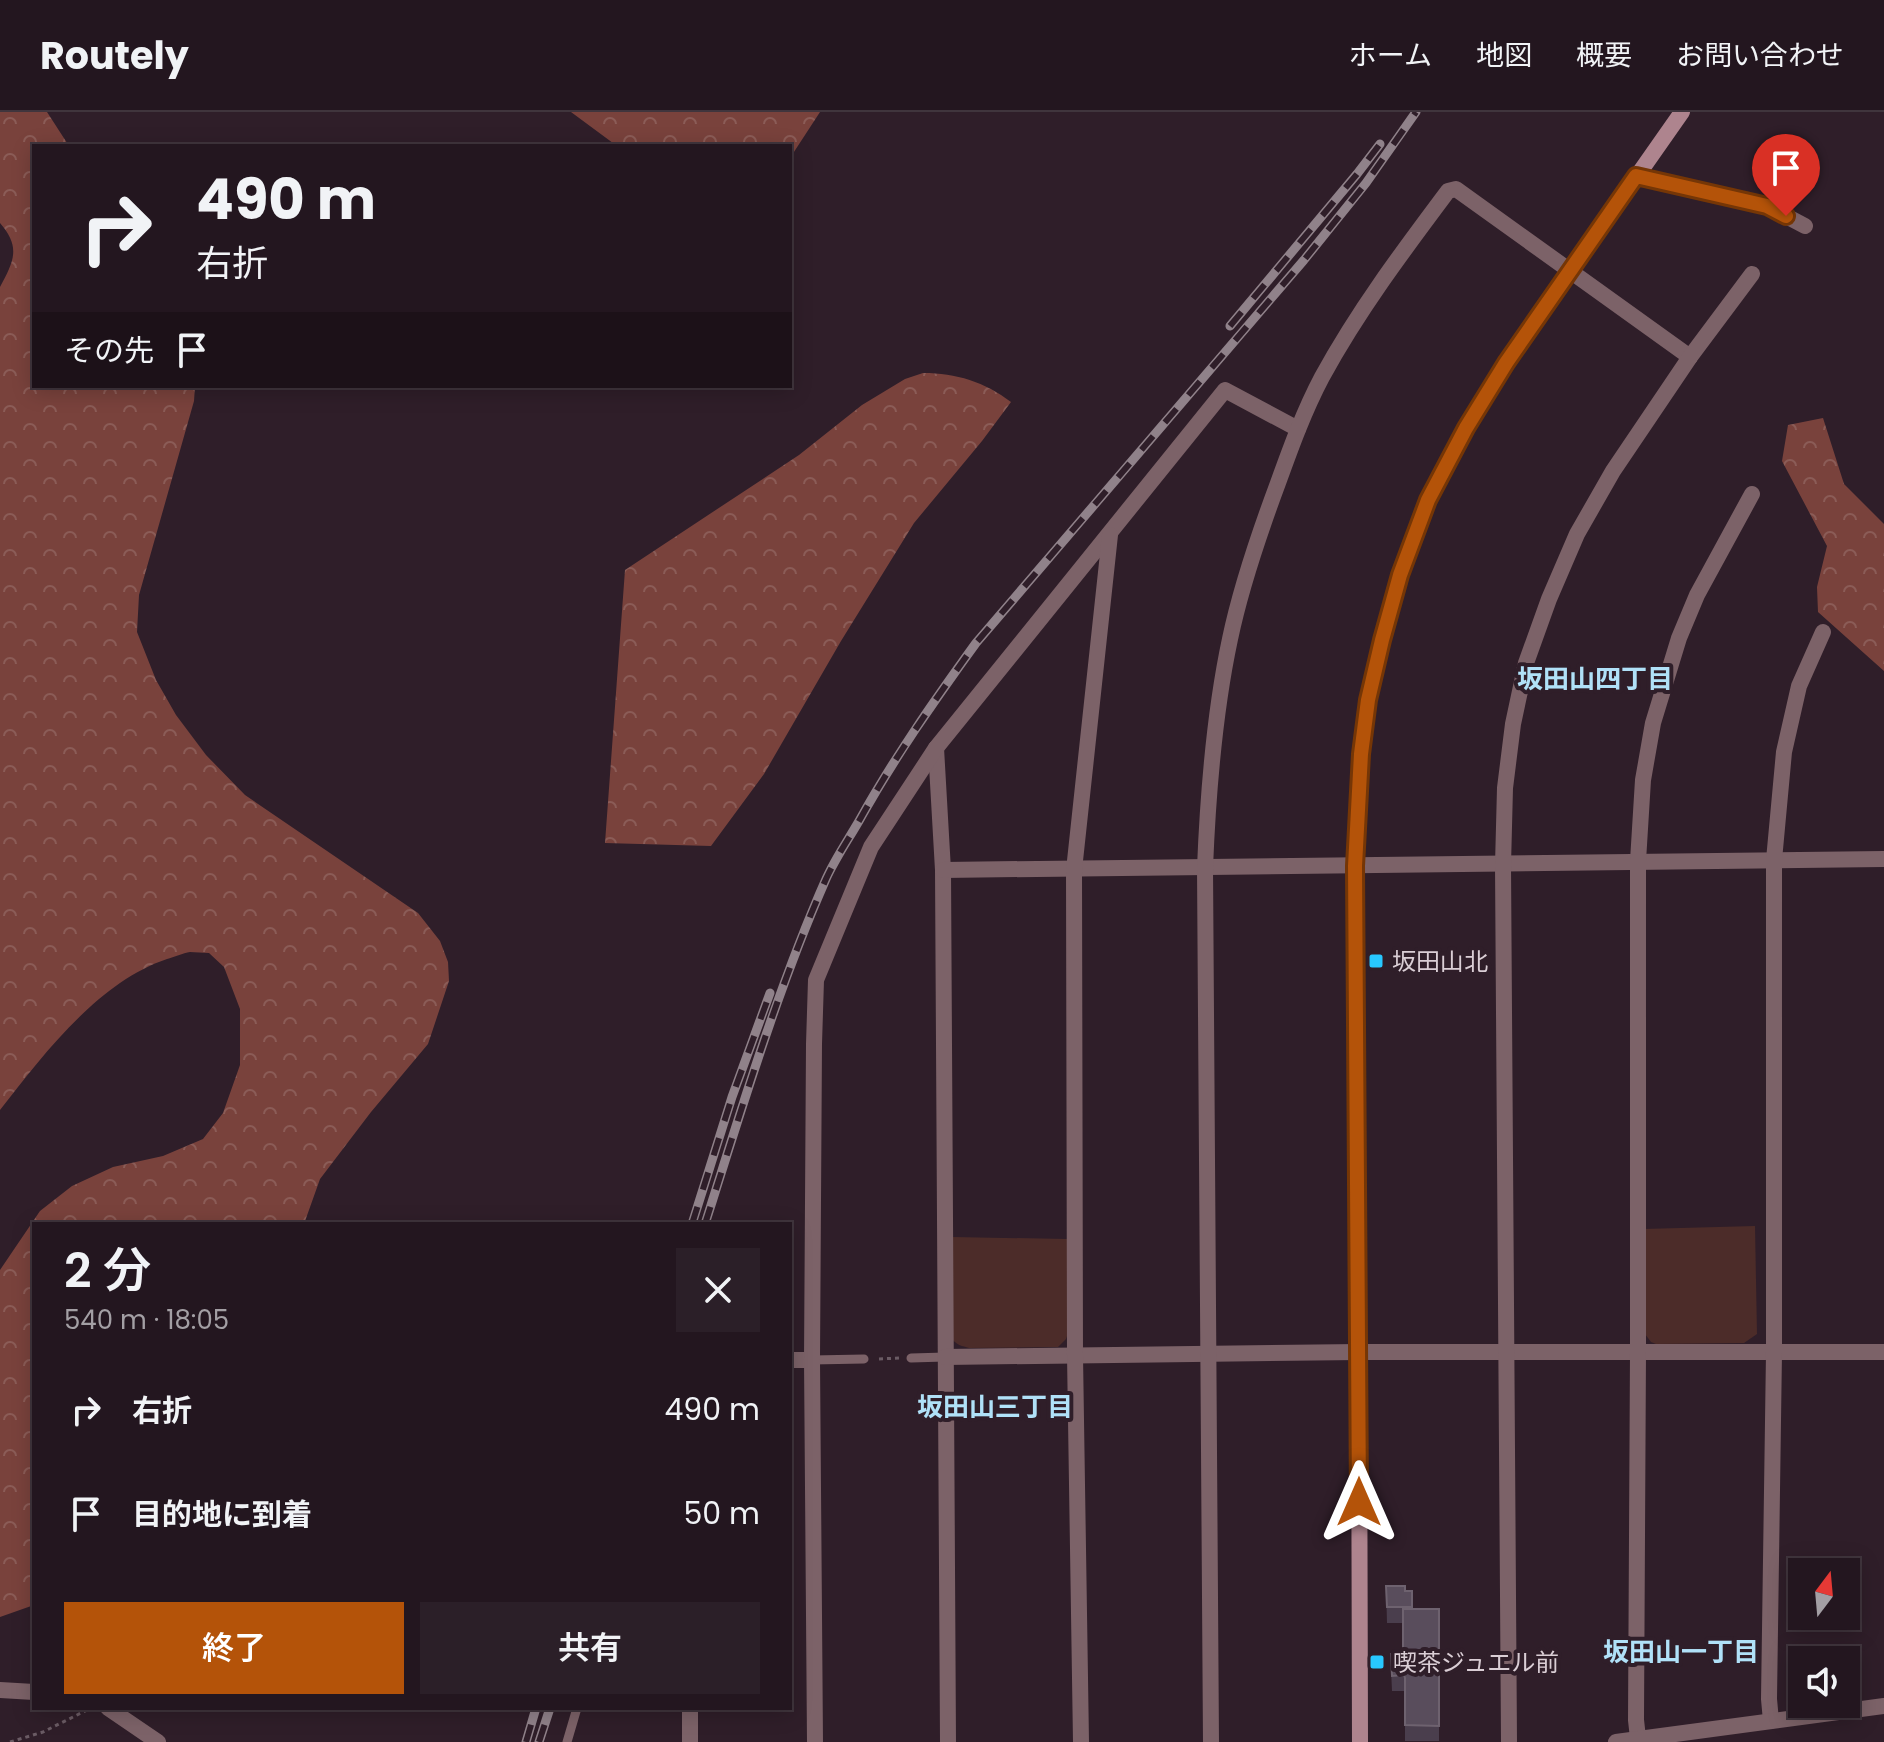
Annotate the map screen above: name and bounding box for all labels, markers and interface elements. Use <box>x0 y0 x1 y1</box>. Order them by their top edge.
text: Routely <box>40 29 189 82</box>
text: ホーム <box>1349 36 1432 75</box>
text: 地図 <box>1476 36 1532 75</box>
text: 概要 <box>1576 36 1632 75</box>
text: お問い合わせ <box>1676 36 1844 75</box>
pin <box>1752 134 1820 216</box>
icon: arrive <box>1764 146 1808 190</box>
text: 490 m <box>196 160 376 239</box>
icon: right <box>64 176 168 280</box>
text: 右折 <box>196 238 268 289</box>
icon: arrive <box>170 328 214 372</box>
text: その先 <box>64 329 154 372</box>
district label: 坂田山四丁目 <box>1517 661 1673 697</box>
place label: 坂田山北 <box>1392 945 1488 978</box>
marker: 坂田山北 <box>1367 952 1385 970</box>
text: 2 分 <box>64 1237 151 1304</box>
button: close <box>676 1248 760 1332</box>
text: 540 m · 18:05 <box>64 1302 229 1338</box>
icon: right <box>64 1388 108 1432</box>
text: 490 m <box>664 1388 760 1431</box>
text: 右折 <box>132 1389 192 1432</box>
district label: 坂田山三丁目 <box>917 1389 1073 1425</box>
position arrow <box>1317 1460 1401 1544</box>
icon: arrive <box>64 1492 108 1536</box>
text: 50 m <box>683 1492 760 1535</box>
text: 目的地に到着 <box>132 1493 312 1536</box>
north arrow <box>1788 1558 1860 1630</box>
map controls <box>1788 1558 1860 1718</box>
button: 終了 <box>64 1602 404 1694</box>
button: 共有 <box>420 1602 760 1694</box>
district label: 坂田山一丁目 <box>1603 1634 1759 1670</box>
place label: 喫茶ジュエル前 <box>1393 1646 1559 1679</box>
button: sound <box>1788 1646 1860 1718</box>
marker: 喫茶ジュエル前 <box>1368 1653 1386 1671</box>

